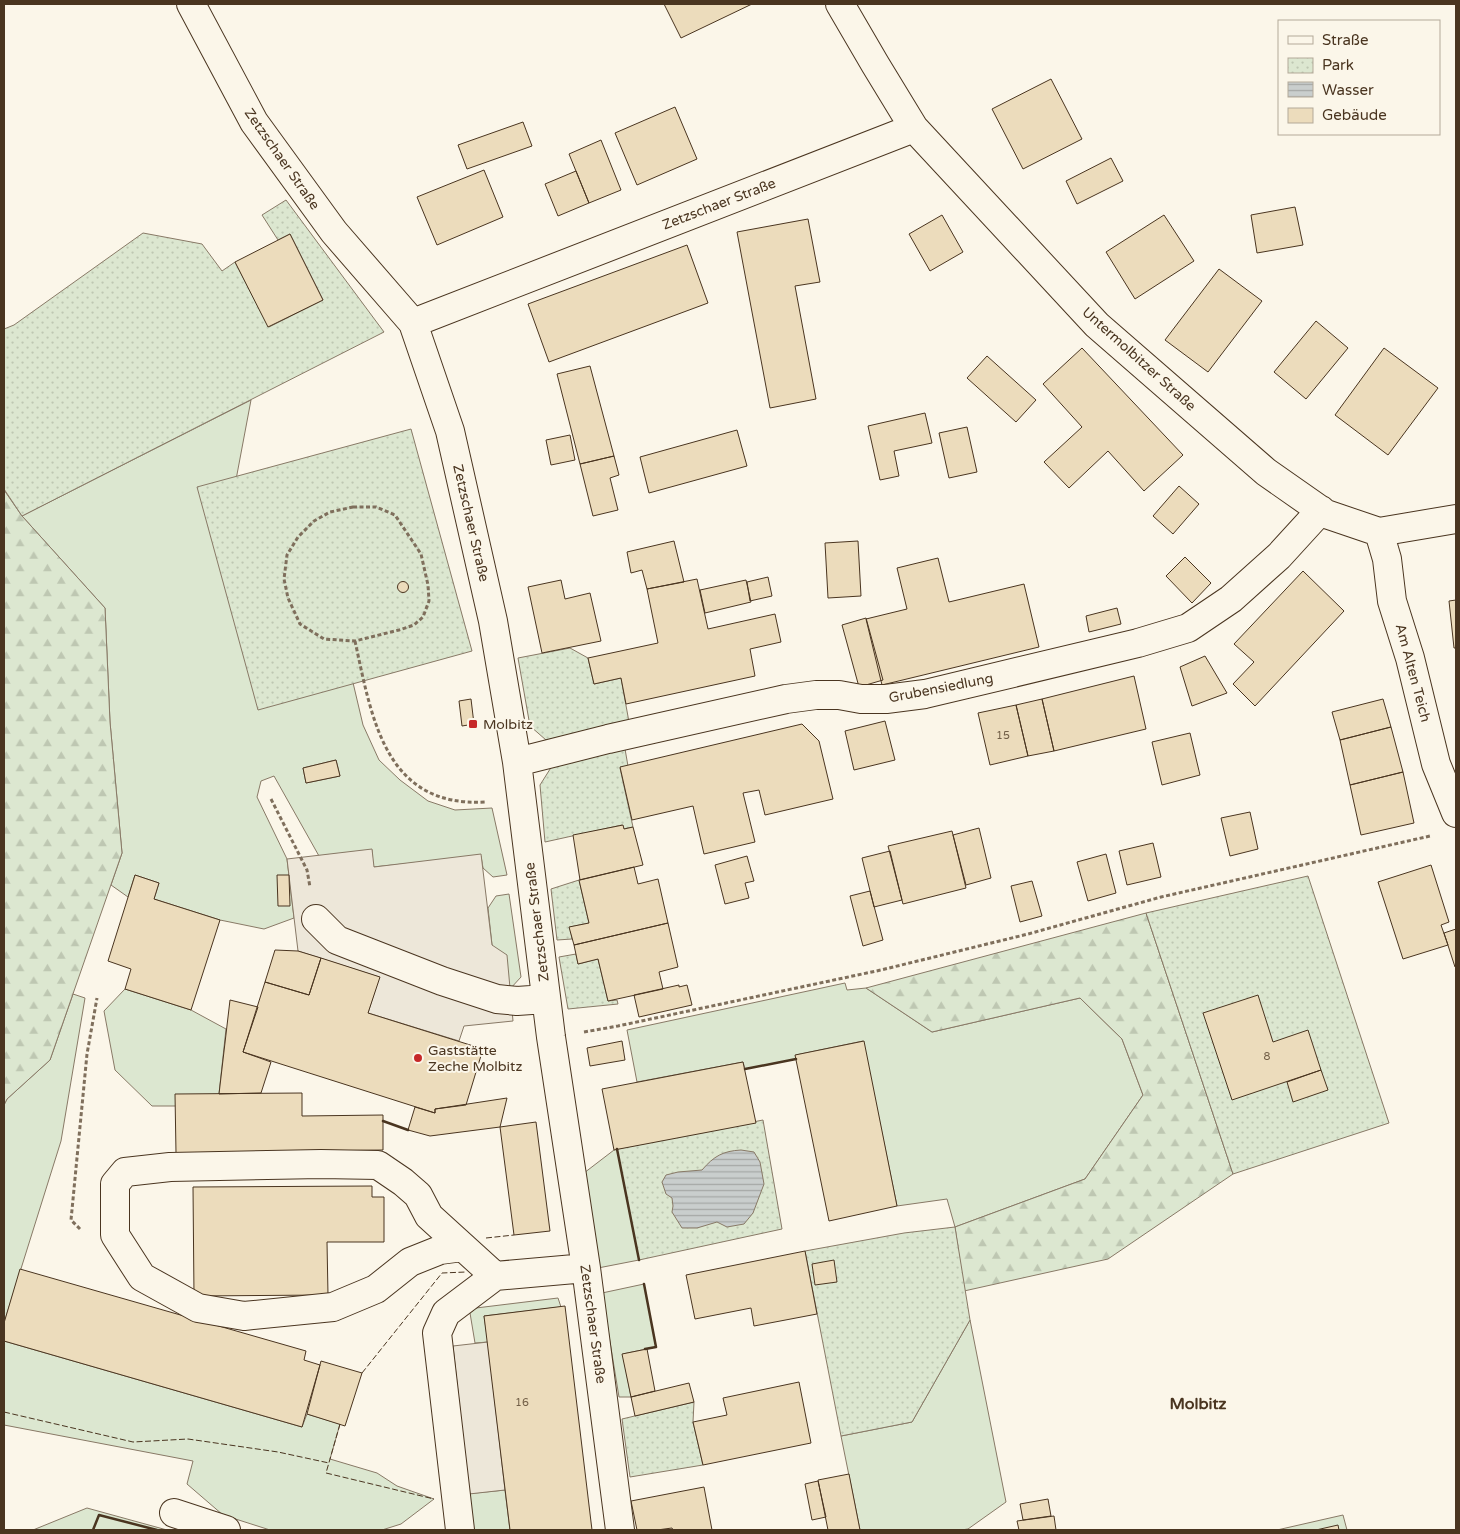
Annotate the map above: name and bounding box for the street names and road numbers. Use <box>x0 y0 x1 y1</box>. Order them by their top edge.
street label: Zetzschaer Straße <box>241 105 323 213</box>
street label: Zetzschaer Straße <box>660 175 778 233</box>
street label: Untermolbitzer Straße <box>1079 304 1199 415</box>
street label: Zetzschaer Straße <box>449 463 493 583</box>
street label: Am Alten Teich <box>1392 622 1434 724</box>
street label: Grubensiedlung <box>887 670 995 706</box>
street label: Zetzschaer Straße <box>521 861 553 983</box>
street label: Zetzschaer Straße <box>576 1263 610 1385</box>

